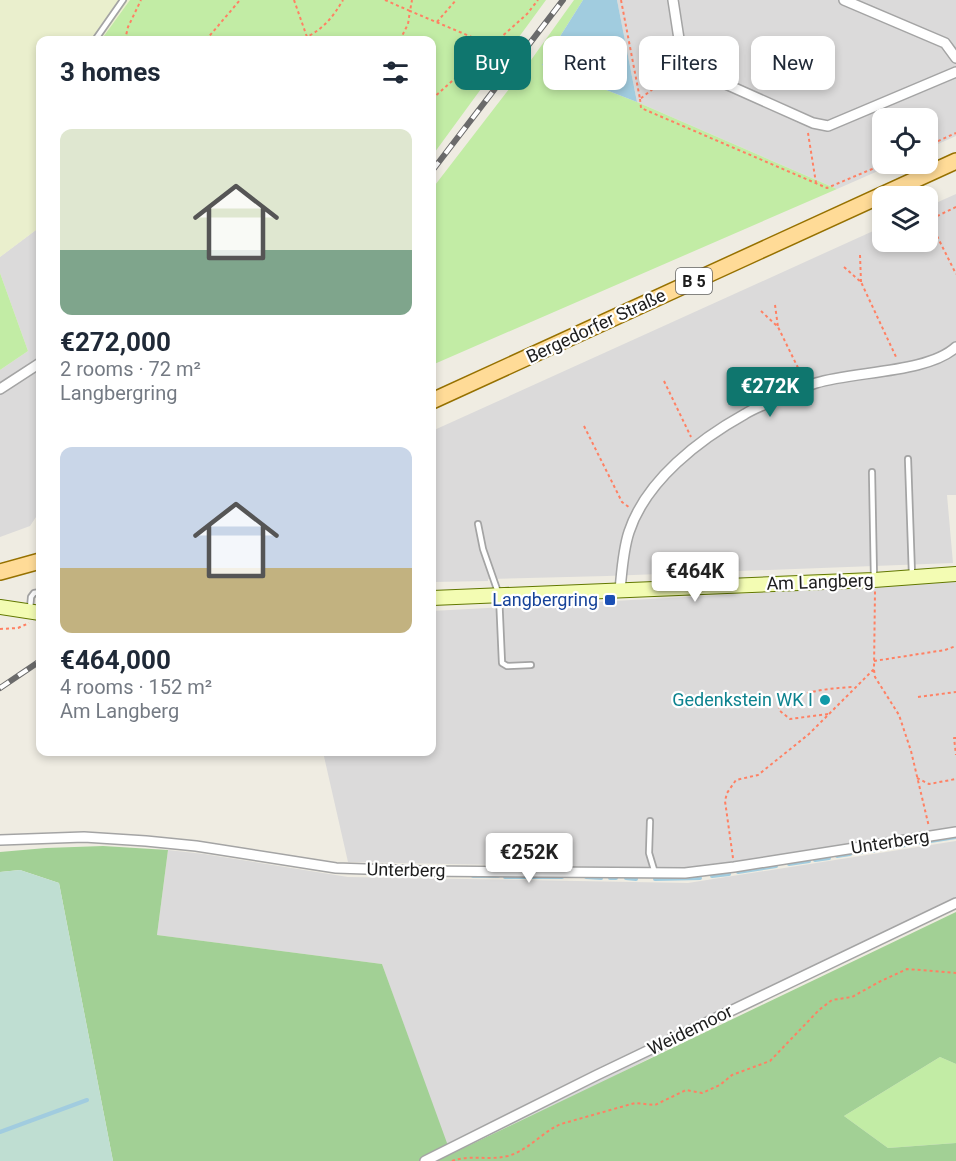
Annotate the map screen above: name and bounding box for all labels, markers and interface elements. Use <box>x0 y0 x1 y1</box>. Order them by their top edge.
chip: Buy <box>454 36 531 90</box>
chip: Rent <box>543 36 627 90</box>
chip: Filters <box>639 36 739 90</box>
chip: New <box>751 36 835 90</box>
icon: filters <box>379 56 412 89</box>
text: 3 homes <box>60 57 161 87</box>
map controls <box>872 108 938 252</box>
button: locate <box>872 108 938 174</box>
icon: home <box>182 168 290 276</box>
button: layers <box>872 186 938 252</box>
road number: B 5 <box>676 268 712 294</box>
street label: Bergedorfer Straße <box>523 284 669 367</box>
text: €272,000 <box>60 327 171 357</box>
text: 2 rooms · 72 m² <box>60 357 201 381</box>
pin: €272K <box>728 367 812 418</box>
text: €272K <box>741 374 799 398</box>
text: Langbergring <box>60 381 178 405</box>
icon: home <box>182 486 290 594</box>
pin: €464K <box>653 552 737 603</box>
text: €464K <box>666 559 724 583</box>
street label: Am Langberg <box>766 569 874 594</box>
place label: Langbergring <box>492 589 598 610</box>
marker: Langbergring <box>603 593 617 607</box>
text: €464,000 <box>60 645 171 675</box>
text: 4 rooms · 152 m² <box>60 675 212 699</box>
place label: Gedenkstein WK I <box>672 689 813 710</box>
marker: Gedenkstein WK I <box>818 693 832 707</box>
text: Am Langberg <box>60 699 179 723</box>
street label: Unterberg <box>849 825 931 858</box>
pin: €252K <box>487 833 571 884</box>
text: €252K <box>500 840 558 864</box>
street label: Unterberg <box>366 858 446 881</box>
street label: Weidemoor <box>644 1000 736 1059</box>

